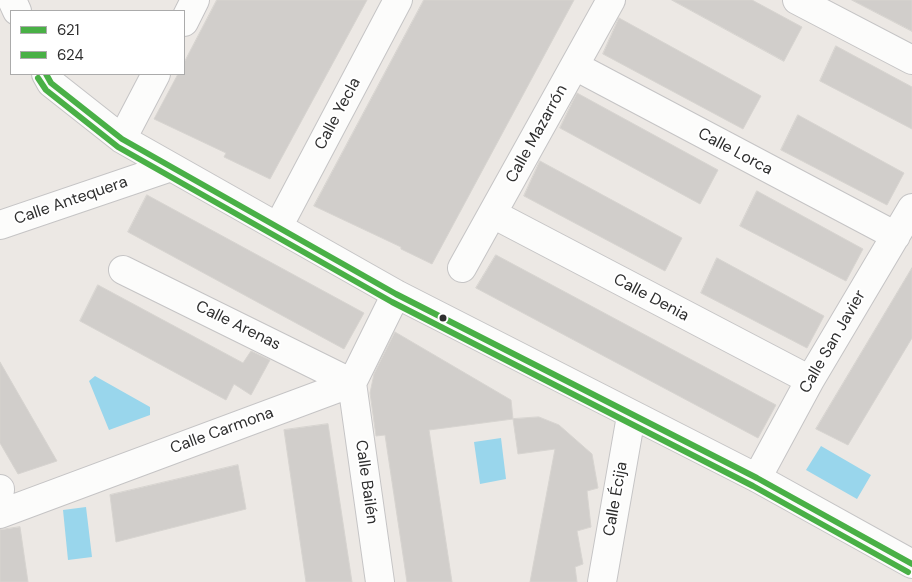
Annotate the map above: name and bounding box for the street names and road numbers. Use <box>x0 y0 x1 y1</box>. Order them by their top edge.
street label: Calle Yecla <box>311 75 365 153</box>
street label: Calle Mazarrón <box>502 82 572 186</box>
street label: Calle Lorca <box>694 124 776 180</box>
street label: Calle Antequera <box>12 173 130 229</box>
street label: Calle Denia <box>610 270 692 326</box>
street label: Calle San Javier <box>796 287 870 397</box>
street label: Calle Arenas <box>192 297 284 355</box>
street label: Calle Carmona <box>168 403 276 459</box>
street label: Calle Bailén <box>351 439 381 525</box>
street label: Calle Écija <box>600 460 632 538</box>

